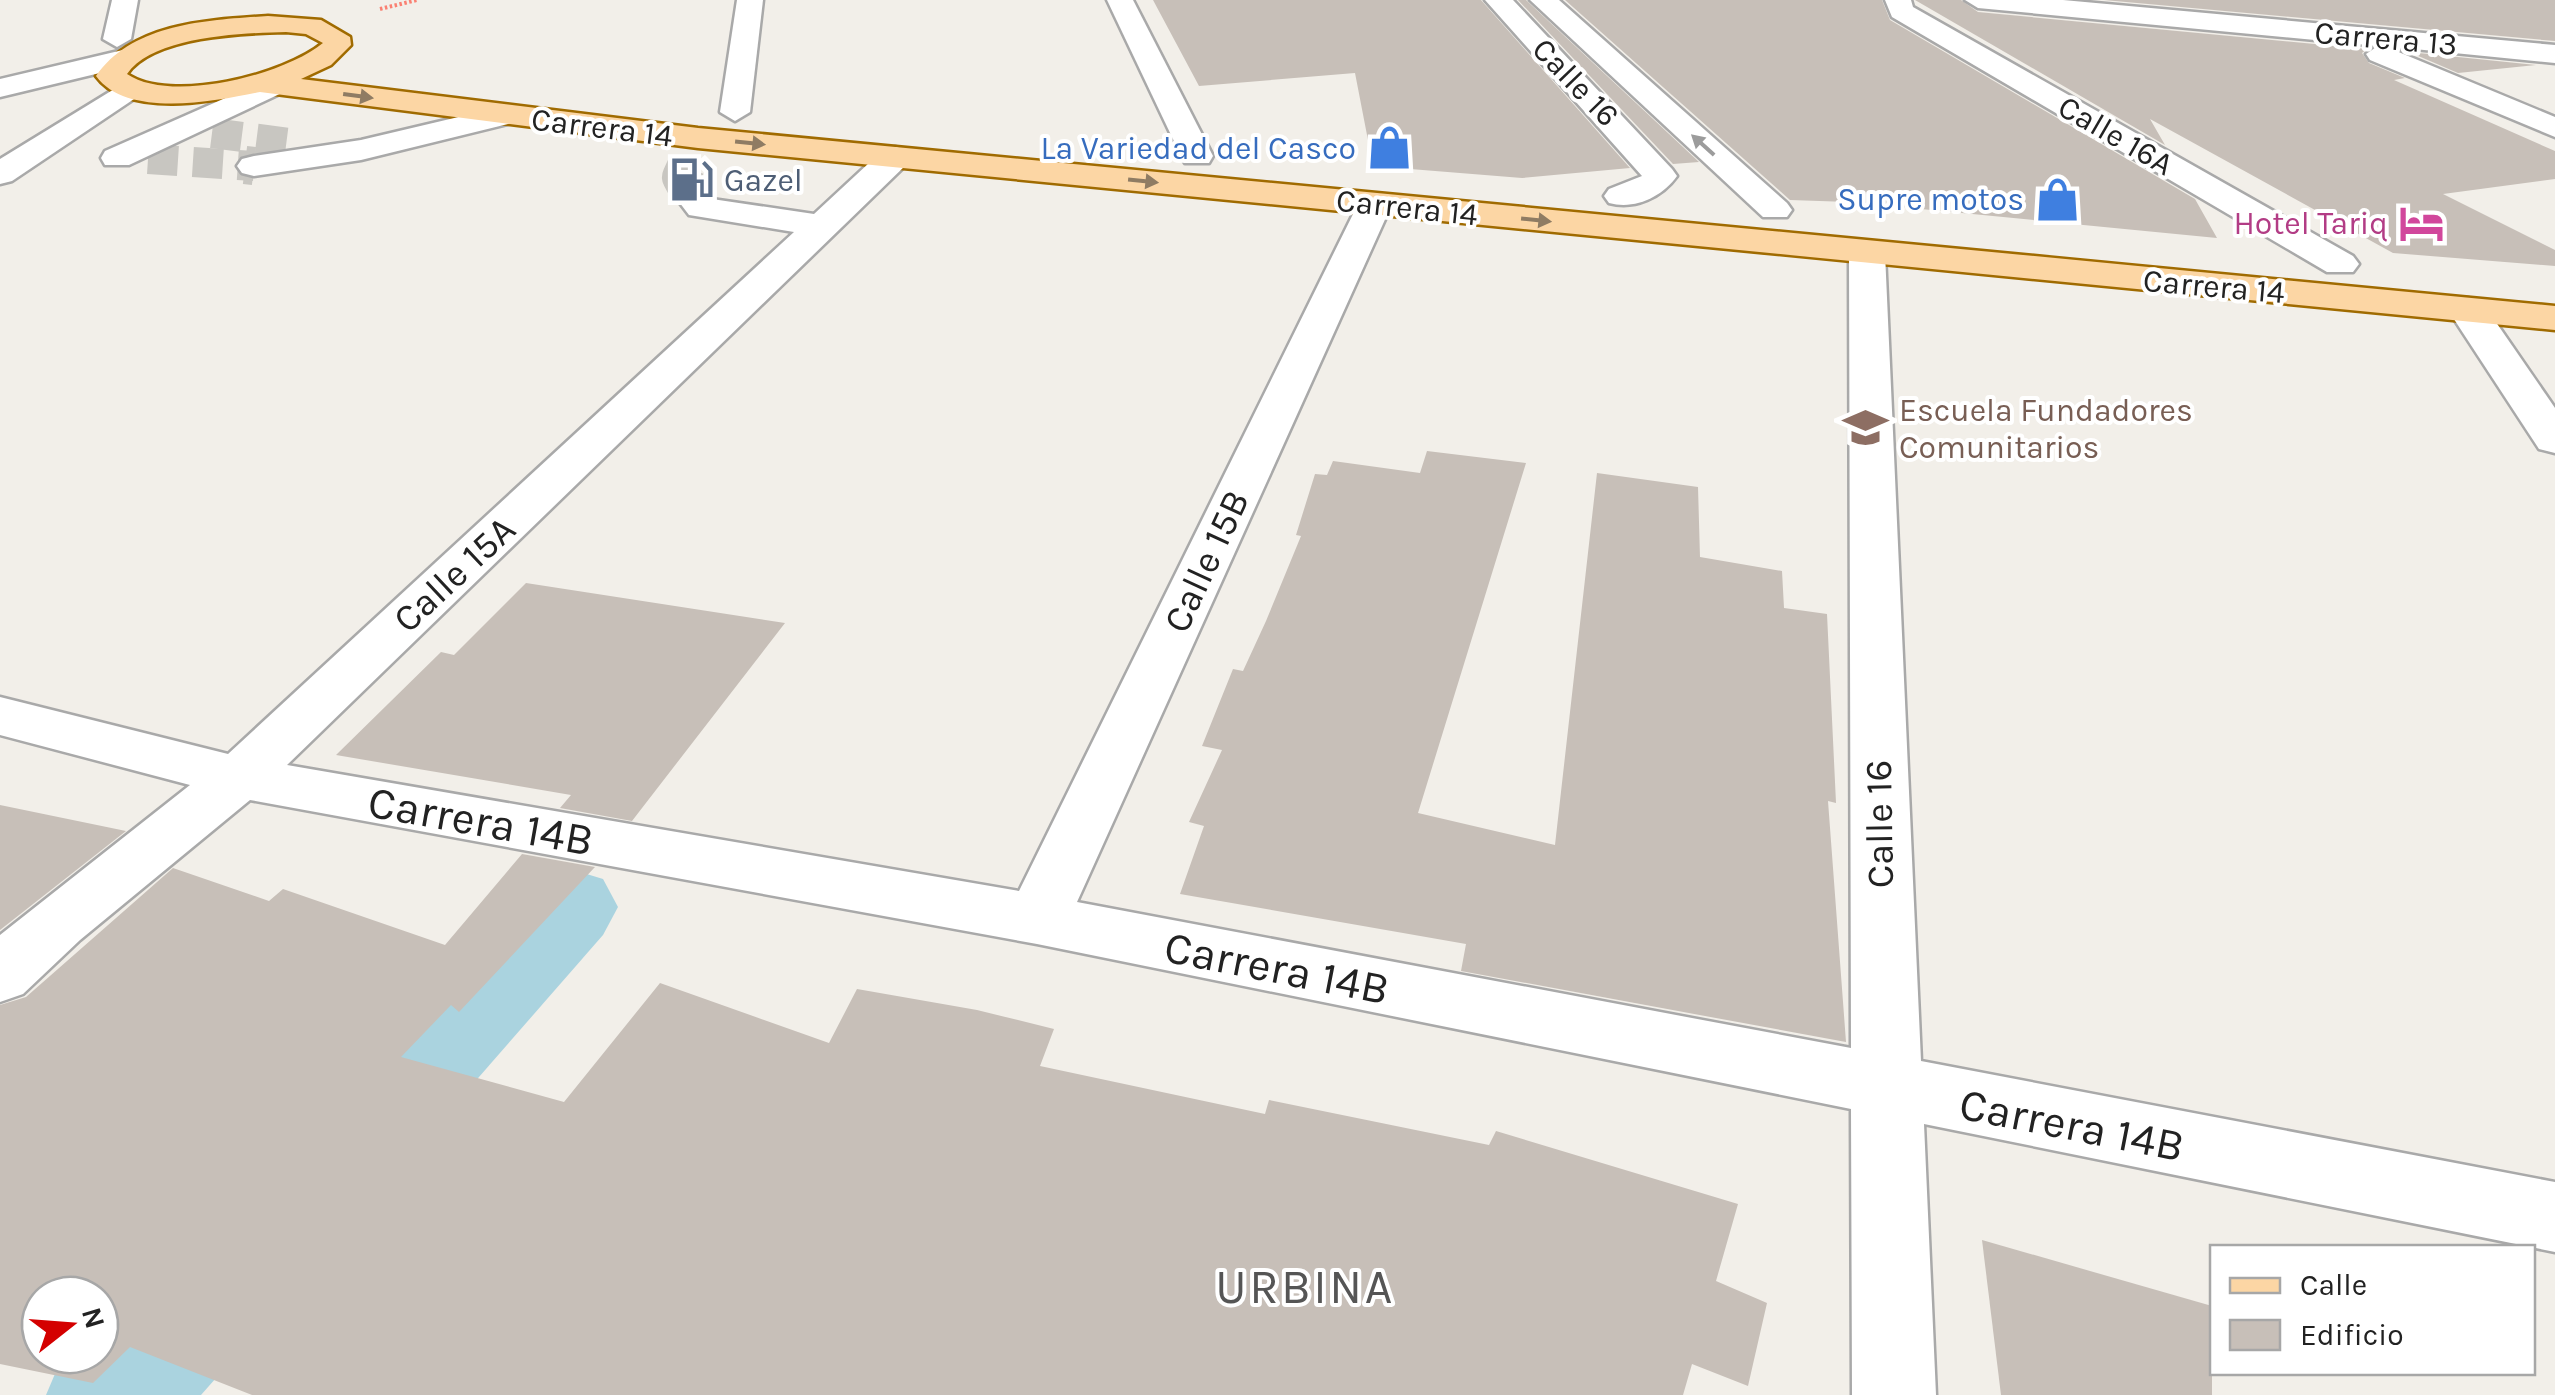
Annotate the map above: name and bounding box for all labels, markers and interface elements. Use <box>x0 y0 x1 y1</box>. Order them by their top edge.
street label: Carrera 13 <box>2313 14 2459 63</box>
street label: Calle 16 <box>1525 31 1626 134</box>
one-way arrow <box>343 88 374 104</box>
street label: Calle 16A <box>2052 88 2180 183</box>
street label: Carrera 14 <box>529 100 675 155</box>
shop icon: La Variedad del Casco <box>1365 124 1413 172</box>
place label: La Variedad del Casco <box>1041 130 1356 167</box>
one-way arrow <box>1691 134 1716 156</box>
one-way arrow <box>735 135 767 151</box>
fuel station icon: Gazel <box>667 156 715 204</box>
place label: Gazel <box>724 162 803 199</box>
one-way arrow <box>1128 174 1160 190</box>
shop icon: Supre motos <box>2033 175 2081 223</box>
place label: Supre motos <box>1837 181 2024 218</box>
street label: Carrera 14 <box>1334 182 1480 233</box>
hotel icon: Hotel Tariq <box>2397 199 2445 247</box>
place label: Hotel Tariq <box>2233 205 2388 242</box>
one-way arrow <box>1521 212 1553 228</box>
street label: Carrera 14 <box>2142 262 2286 311</box>
place label: Escuela Fundadores Comunitarios <box>1899 392 2193 466</box>
school or university icon: Escuela Fundadores Comunitarios <box>1842 404 1890 452</box>
street label: Calle 15B <box>1154 483 1259 639</box>
street label: Calle 15A <box>384 507 524 642</box>
street label: Calle 16 <box>1856 759 1903 889</box>
street label: Carrera 14B <box>364 776 597 866</box>
street label: Carrera 14B <box>1160 921 1394 1015</box>
street label: Carrera 14B <box>1955 1078 2189 1172</box>
legend <box>2210 1245 2535 1375</box>
district label: URBINA <box>1215 1259 1395 1315</box>
text: Calle <box>2300 1267 2367 1303</box>
north arrow <box>20 1275 120 1375</box>
text: N <box>75 1303 112 1332</box>
text: Edificio <box>2300 1317 2404 1353</box>

